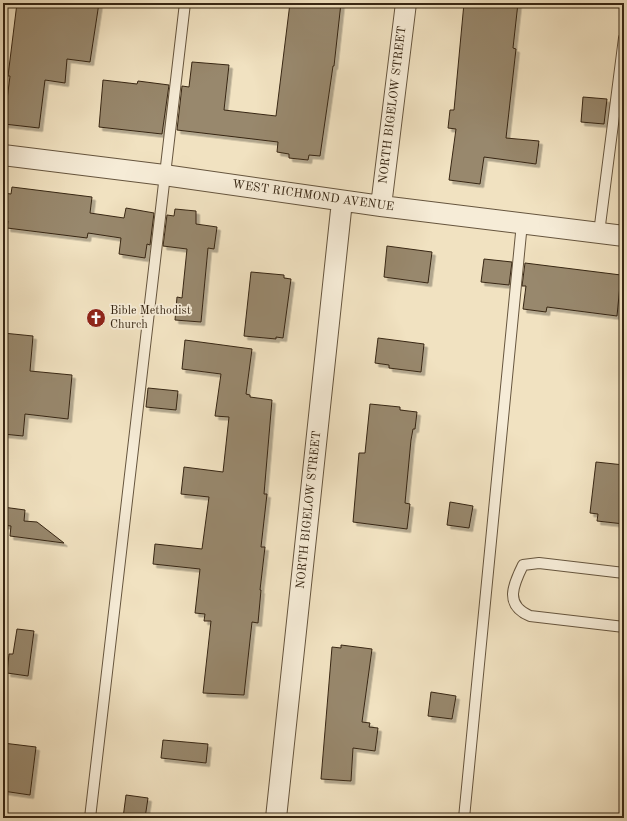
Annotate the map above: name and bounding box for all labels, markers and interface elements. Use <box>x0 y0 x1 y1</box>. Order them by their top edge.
street label: NORTH BIGELOW STREET <box>377 25 409 185</box>
street label: WEST RICHMOND AVENUE <box>231 179 395 213</box>
place label: Bible Methodist Church <box>110 305 191 331</box>
church icon: Bible Methodist Church <box>85 307 107 329</box>
street label: NORTH BIGELOW STREET <box>295 430 323 590</box>

